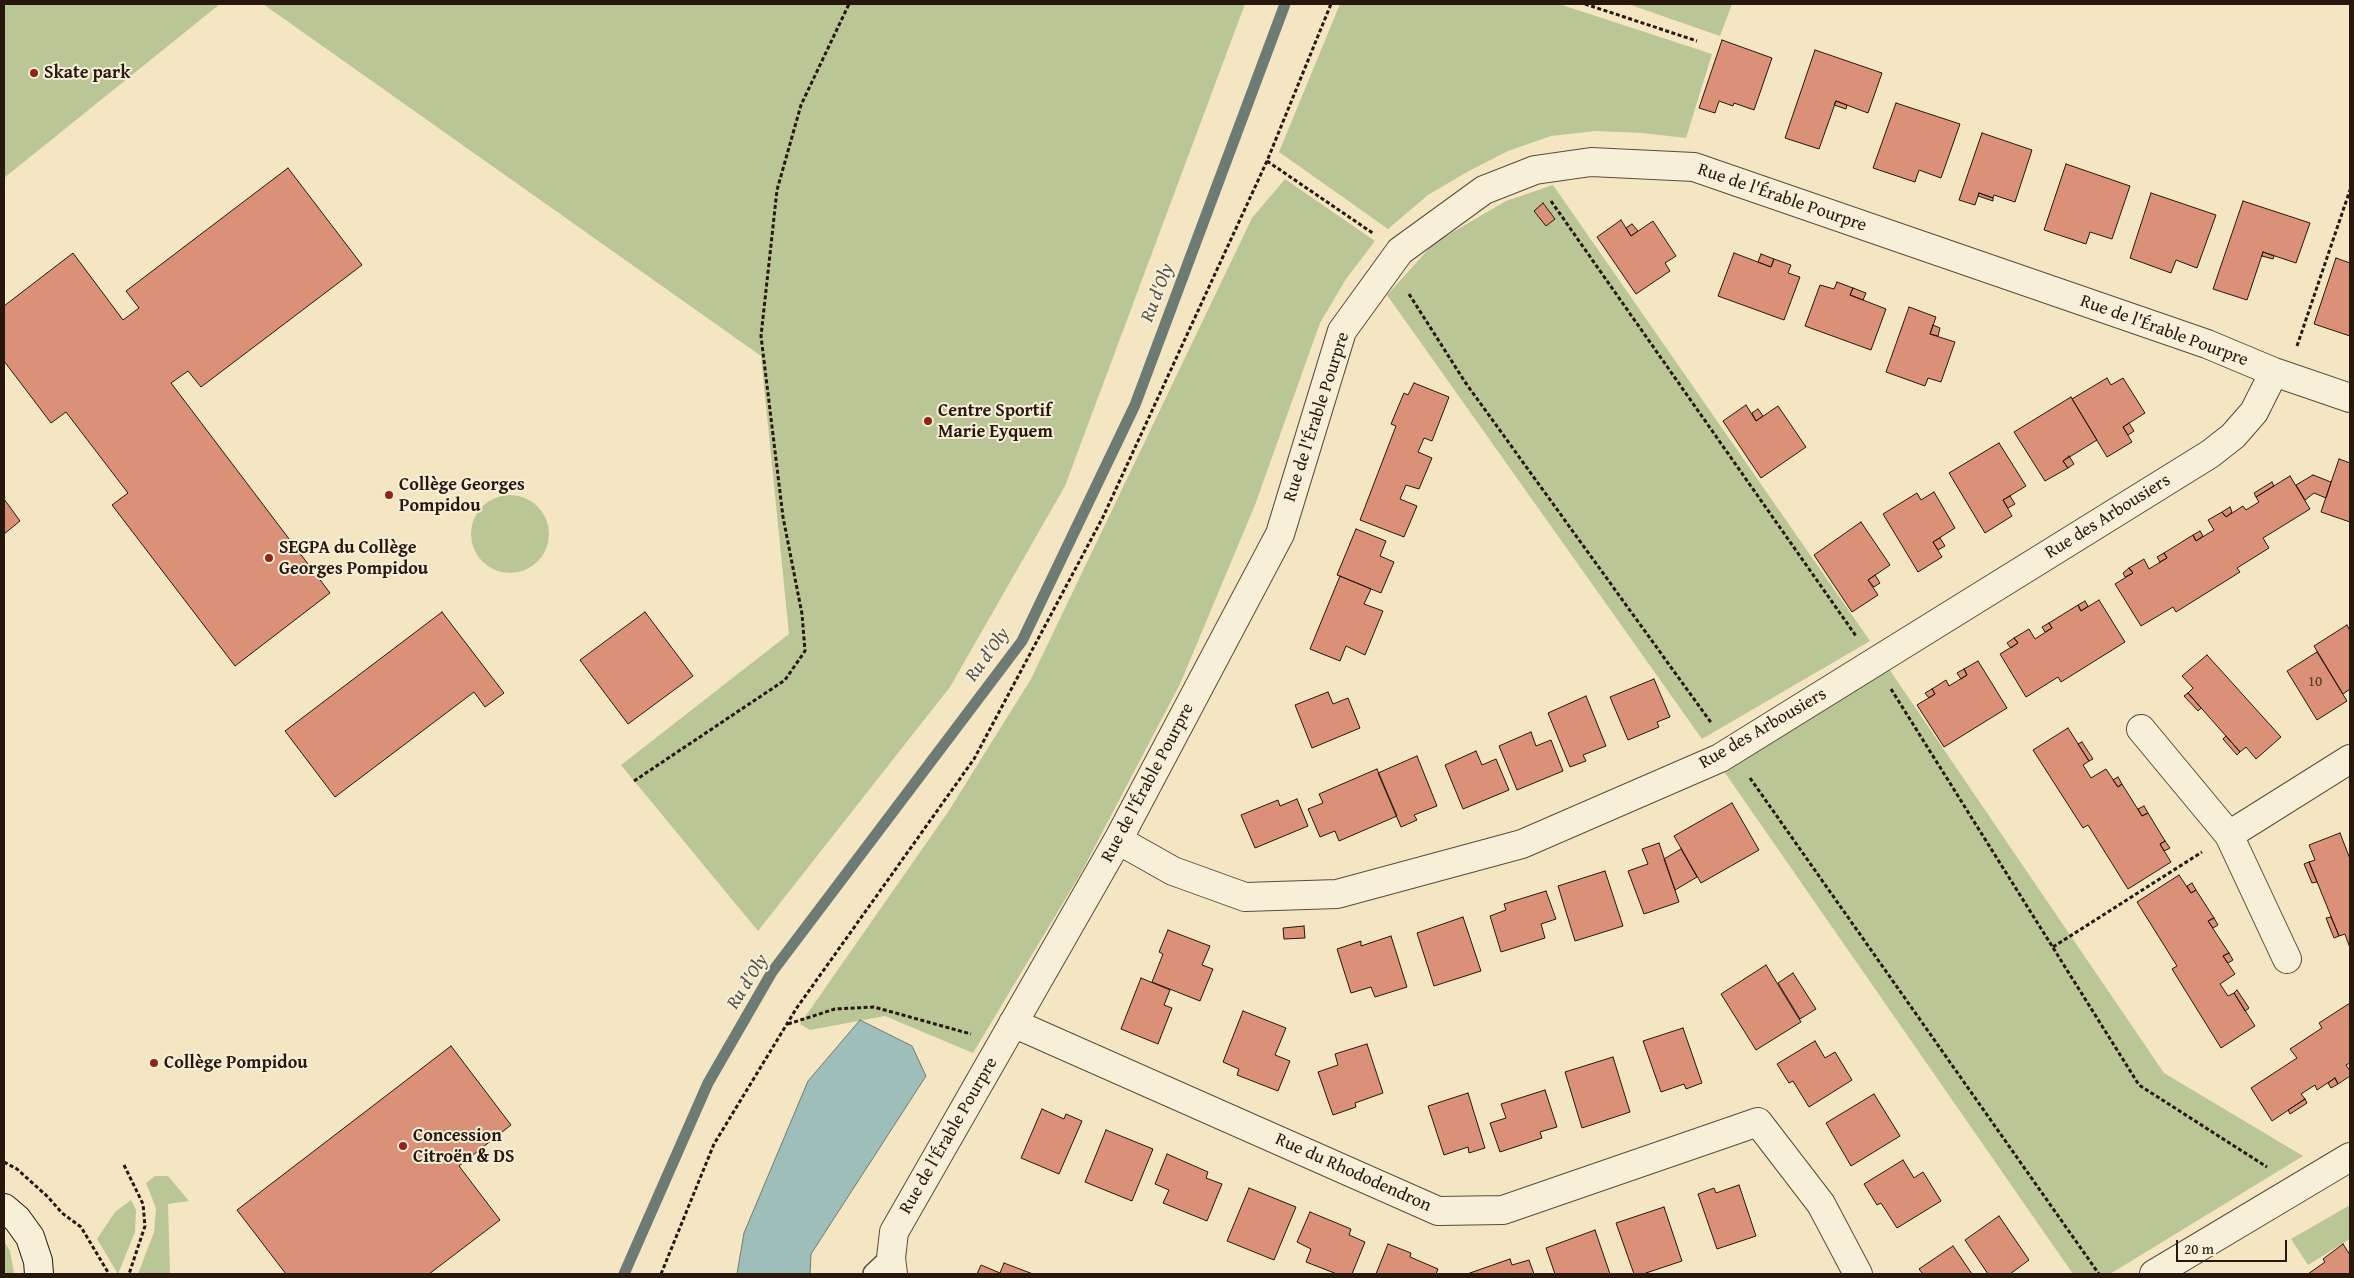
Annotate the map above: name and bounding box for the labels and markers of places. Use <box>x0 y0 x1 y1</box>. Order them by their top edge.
place label: Skate park <box>44 62 130 84</box>
marker: Skate park <box>28 67 40 79</box>
place label: Centre Sportif Marie Eyquem <box>938 400 1053 442</box>
marker: Centre Sportif Marie Eyquem <box>922 415 934 427</box>
place label: Collège Georges Pompidou <box>399 474 525 516</box>
marker: Collège Georges Pompidou <box>383 489 395 501</box>
place label: SEGPA du Collège Georges Pompidou <box>279 537 428 580</box>
marker: SEGPA du Collège Georges Pompidou <box>263 552 275 564</box>
place label: Collège Pompidou <box>164 1052 308 1074</box>
marker: Collège Pompidou <box>148 1057 160 1069</box>
place label: Concession Citroën & DS <box>413 1125 514 1168</box>
marker: Concession Citroën & DS <box>397 1140 409 1152</box>

